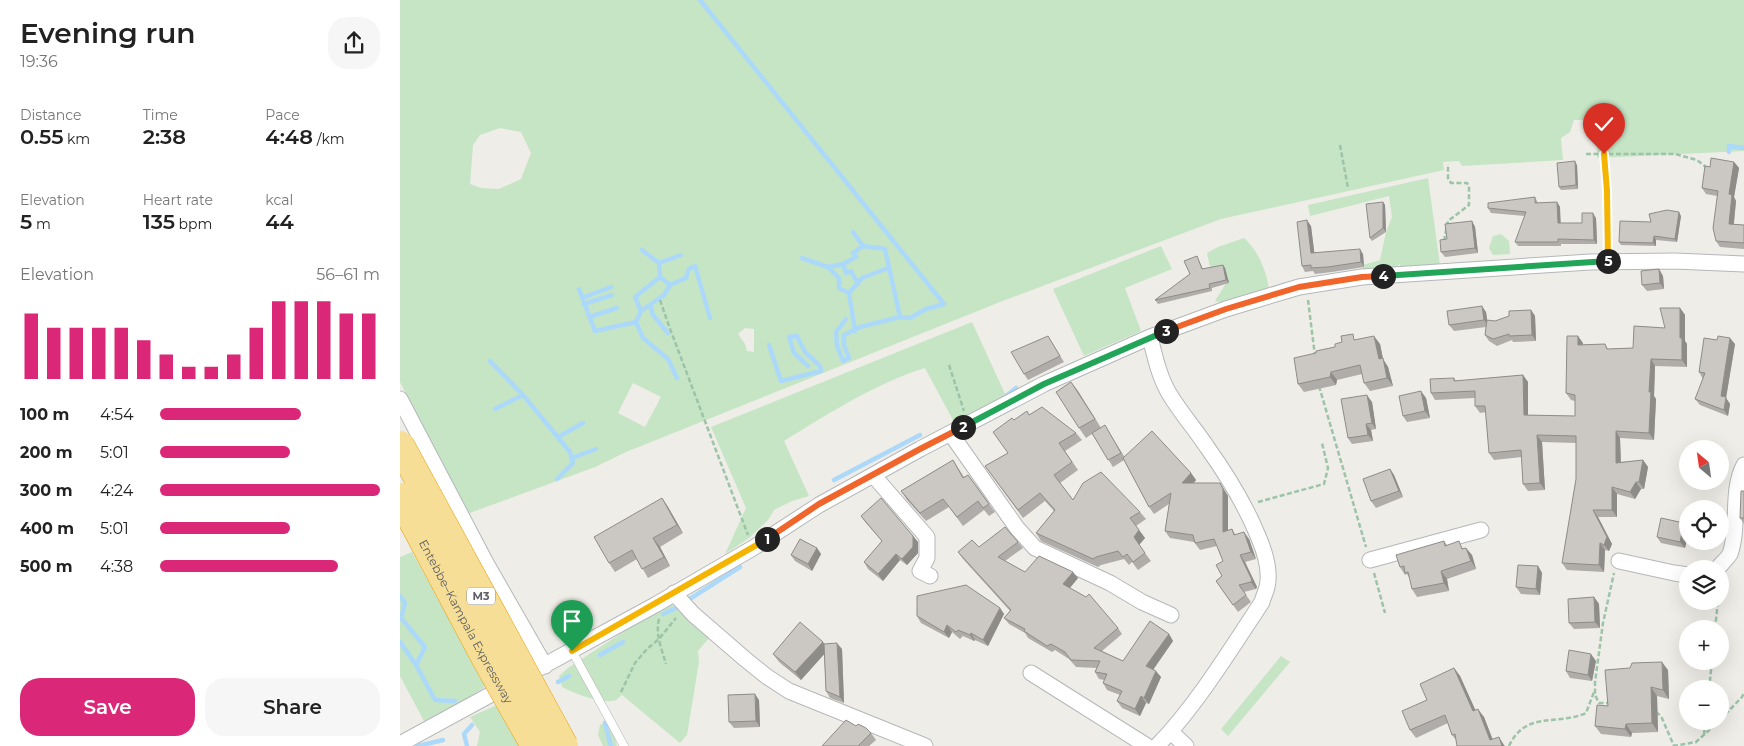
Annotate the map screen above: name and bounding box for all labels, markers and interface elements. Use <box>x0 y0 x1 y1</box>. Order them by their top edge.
text: Evening run <box>20 16 195 50</box>
button: share <box>328 17 380 69</box>
text: 19:36 <box>20 52 58 71</box>
pin <box>1583 103 1625 154</box>
text: Distance <box>20 106 82 124</box>
text: Time <box>143 106 178 124</box>
text: Pace <box>265 106 300 124</box>
icon: check <box>1590 110 1618 138</box>
text: 0.55 <box>20 124 63 149</box>
text: 2:38 <box>143 124 186 149</box>
text: 4:48 <box>265 124 313 149</box>
text: km <box>63 130 90 148</box>
text: /km <box>313 130 345 148</box>
text: Elevation <box>20 191 85 209</box>
text: Heart rate <box>143 191 213 209</box>
text: kcal <box>265 191 293 209</box>
text: 5 <box>20 209 32 234</box>
text: 135 <box>143 209 175 234</box>
text: 44 <box>265 209 294 234</box>
text: m <box>32 215 51 233</box>
text: bpm <box>175 215 212 233</box>
pin: 5 <box>1596 248 1620 274</box>
text: 5 <box>1604 252 1613 270</box>
pin: 4 <box>1370 264 1396 288</box>
text: Elevation <box>20 265 94 284</box>
text: 56–61 m <box>316 265 380 284</box>
text: 4 <box>1379 267 1388 285</box>
pin: 3 <box>1154 318 1178 344</box>
text: 3 <box>1162 322 1171 340</box>
text: 100 m <box>20 405 69 424</box>
text: 4:54 <box>100 405 134 424</box>
pin: 2 <box>950 414 976 440</box>
text: 2 <box>959 418 968 436</box>
north arrow <box>1679 440 1729 490</box>
map controls <box>1679 440 1729 730</box>
text: 200 m <box>20 443 72 462</box>
text: 5:01 <box>100 443 129 462</box>
text: 300 m <box>20 481 73 500</box>
text: 4:24 <box>100 481 133 500</box>
button: locate <box>1679 500 1729 550</box>
text: 400 m <box>20 519 74 538</box>
text: 5:01 <box>100 519 129 538</box>
pin: 1 <box>754 526 780 552</box>
text: 1 <box>765 530 770 548</box>
street label: Entebbe–Kampala Expressway <box>416 537 517 706</box>
text: 500 m <box>20 557 73 576</box>
text: 4:38 <box>100 557 133 576</box>
button: layers <box>1679 560 1729 610</box>
road number: M3 <box>467 588 495 604</box>
pin <box>551 600 593 651</box>
icon: arrive <box>558 607 586 635</box>
button: + <box>1679 620 1729 670</box>
button: Save <box>20 678 195 736</box>
button: Share <box>205 678 380 736</box>
button: − <box>1679 680 1729 730</box>

